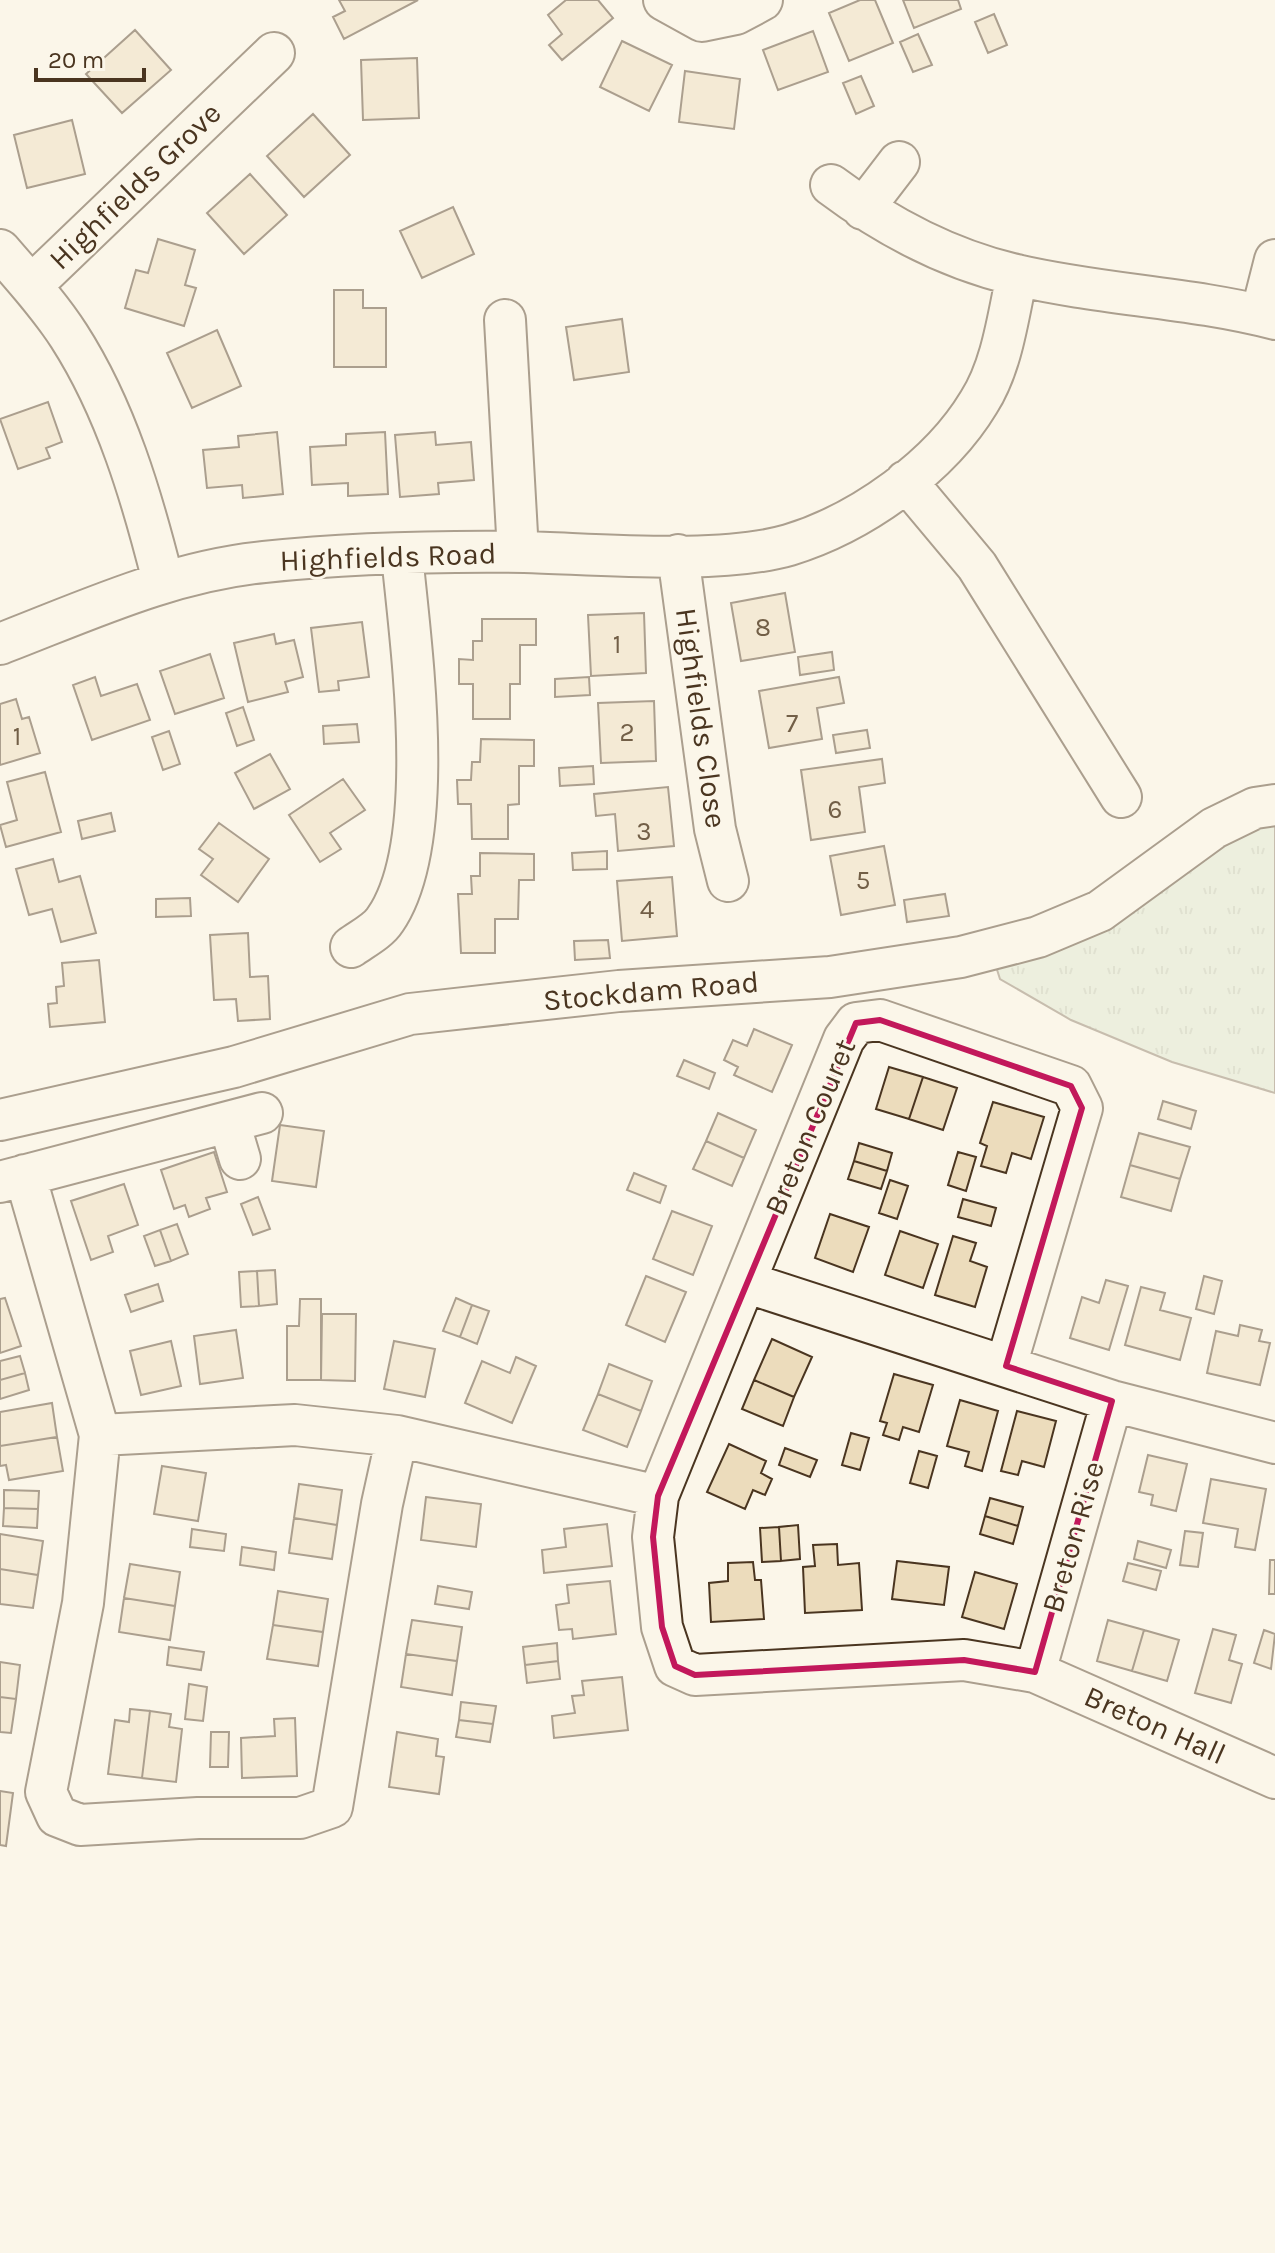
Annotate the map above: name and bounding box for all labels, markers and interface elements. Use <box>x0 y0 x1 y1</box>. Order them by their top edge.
scale bar <box>36 32 144 82</box>
text: 20 m <box>48 46 104 74</box>
street label: Highfields Grove <box>42 95 228 277</box>
street label: Highfields Road <box>279 535 497 579</box>
street label: Highfields Close <box>668 606 734 830</box>
house number: 8 <box>755 612 771 643</box>
house number: 1 <box>613 629 621 660</box>
house number: 7 <box>786 708 798 739</box>
house number: 2 <box>619 717 635 748</box>
house number: 1 <box>13 721 21 752</box>
house number: 6 <box>828 794 842 825</box>
house number: 3 <box>636 816 652 847</box>
house number: 5 <box>856 865 870 896</box>
house number: 4 <box>640 894 654 925</box>
street label: Stockdam Road <box>541 964 761 1018</box>
street label: Breton Couret <box>757 1033 863 1221</box>
street label: Breton Rise <box>1034 1457 1112 1617</box>
street label: Breton Hall <box>1079 1678 1231 1772</box>

